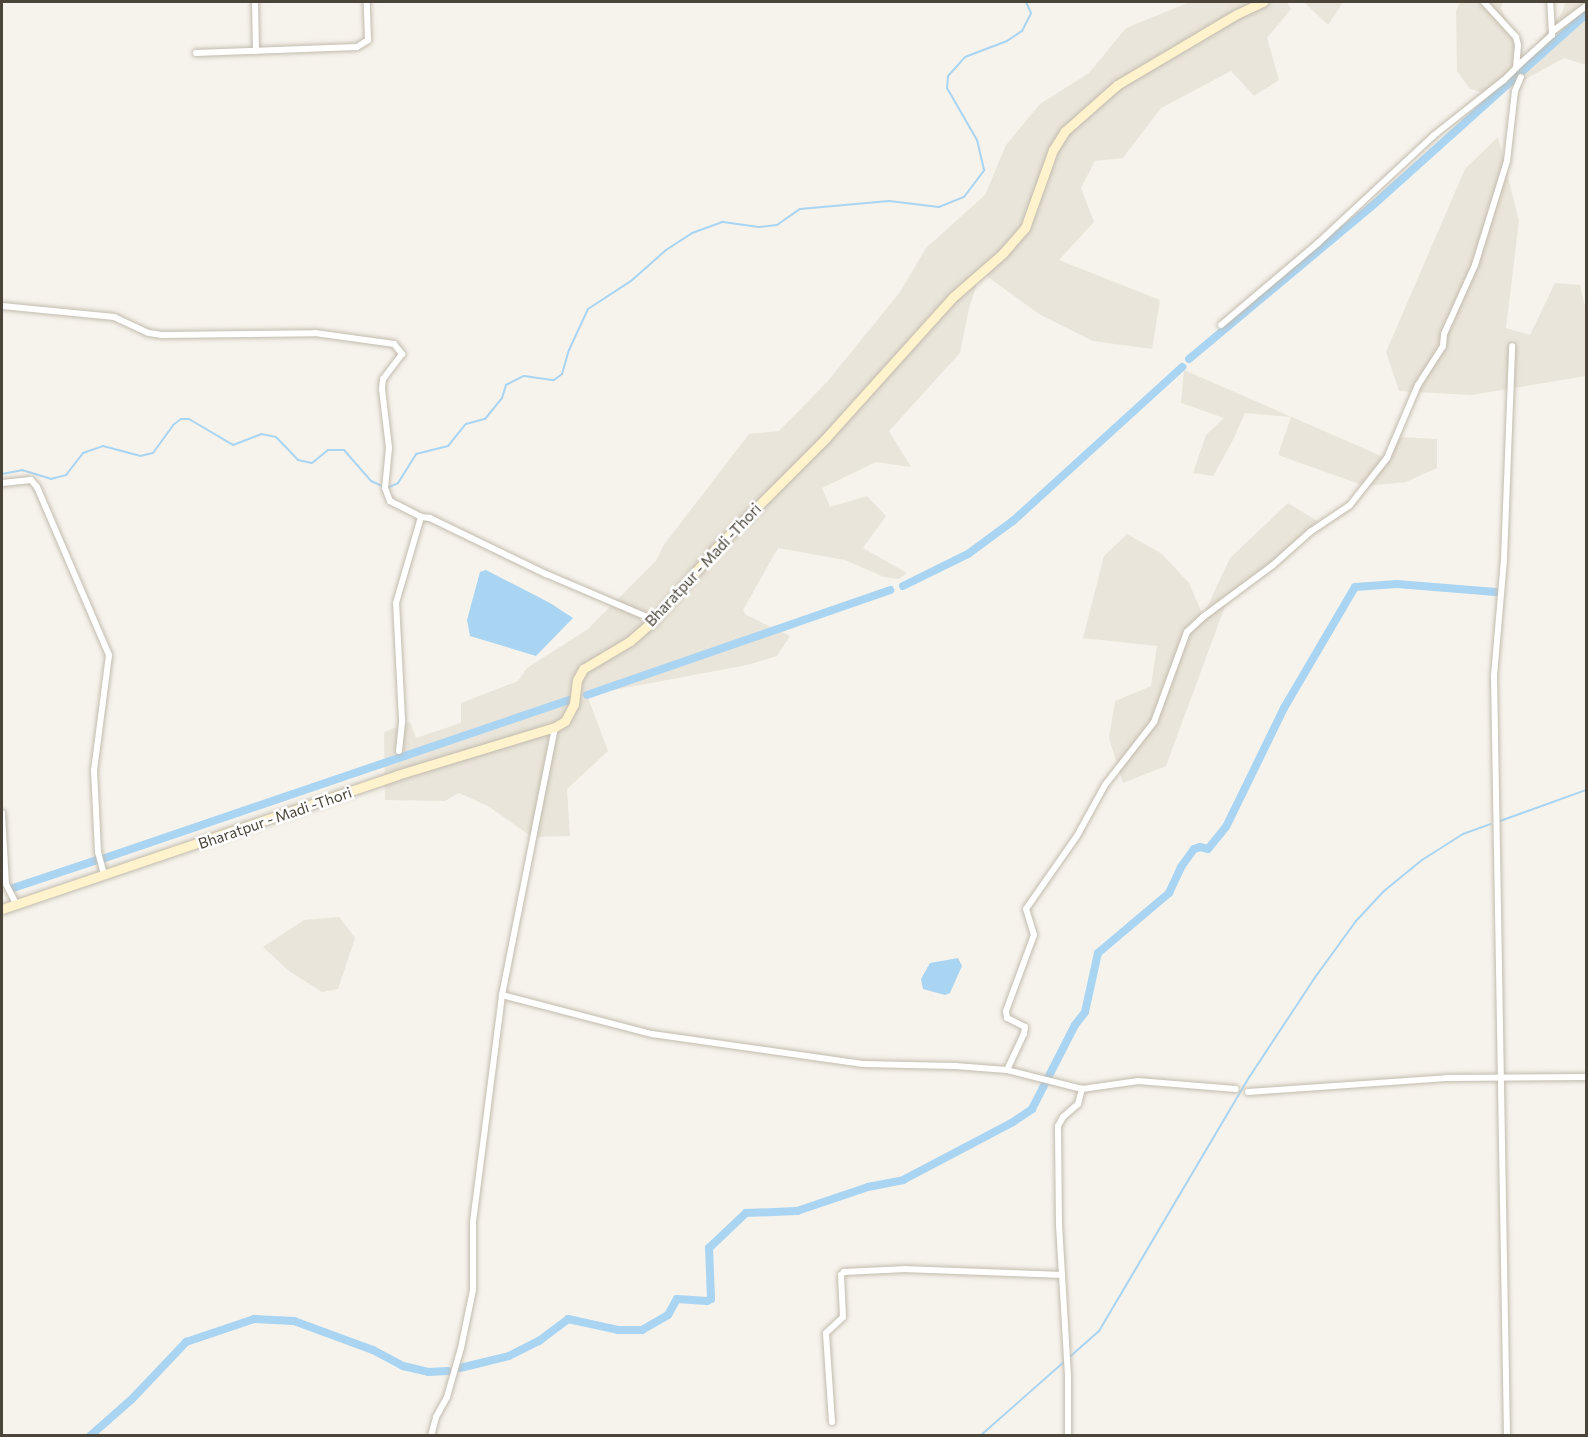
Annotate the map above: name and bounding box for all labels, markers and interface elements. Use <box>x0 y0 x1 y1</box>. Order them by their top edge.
street label: Bharatpur - Madi -Thori <box>641 500 765 630</box>
street label: Bharatpur - Madi -Thori <box>196 783 354 853</box>

